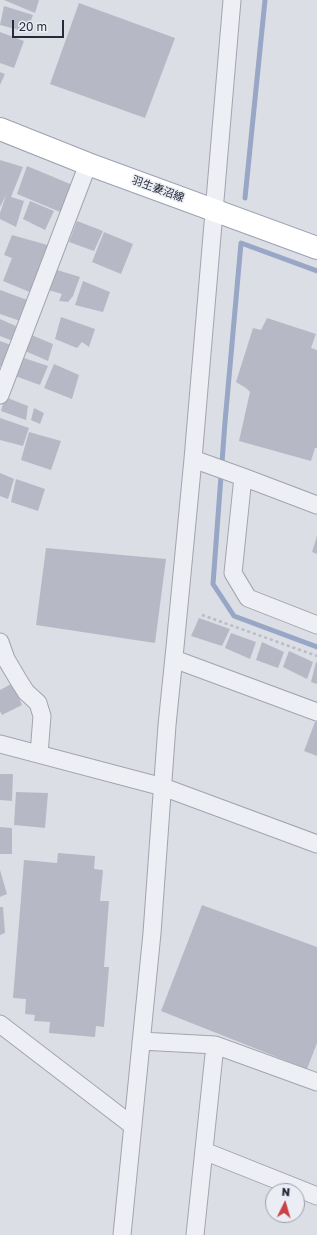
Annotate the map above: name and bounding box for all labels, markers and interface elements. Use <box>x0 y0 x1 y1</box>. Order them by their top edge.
scale bar <box>14 12 66 38</box>
text: 20 m <box>19 19 47 34</box>
street label: 羽生妻沼線 <box>130 173 186 205</box>
north arrow <box>265 1183 305 1223</box>
text: N <box>281 1185 291 1198</box>

